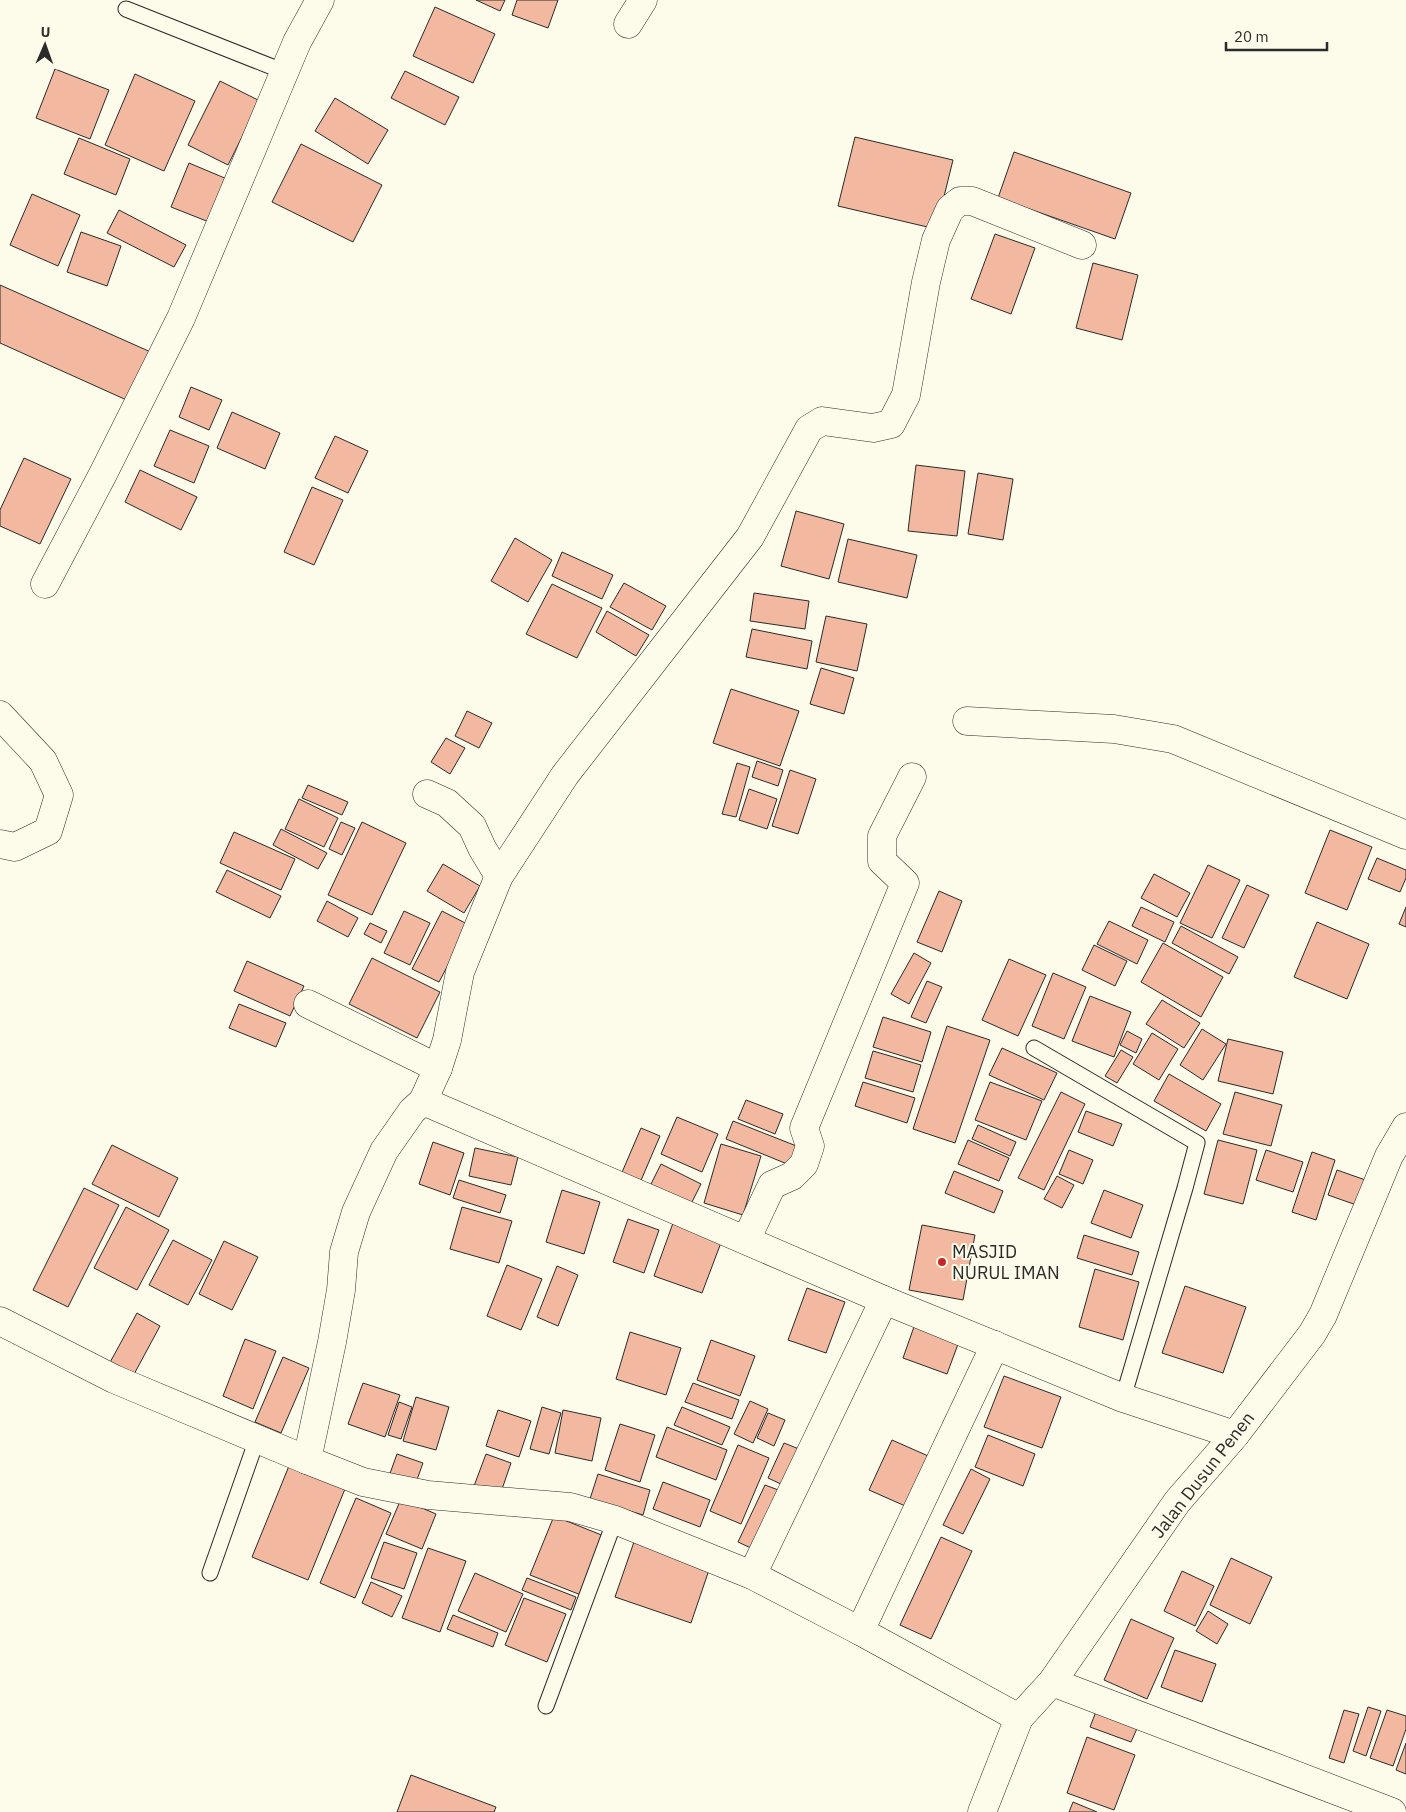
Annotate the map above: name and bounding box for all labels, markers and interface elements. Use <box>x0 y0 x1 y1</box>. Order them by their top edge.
north arrow <box>20 20 70 70</box>
scale bar <box>1226 20 1327 52</box>
text: U <box>40 23 51 41</box>
text: 20 m <box>1234 27 1269 46</box>
place label: MASJID NURUL IMAN <box>952 1240 1060 1284</box>
marker: MASJID NURUL IMAN <box>936 1256 948 1268</box>
street label: Jalan Dusun Penen <box>1146 1407 1259 1543</box>

